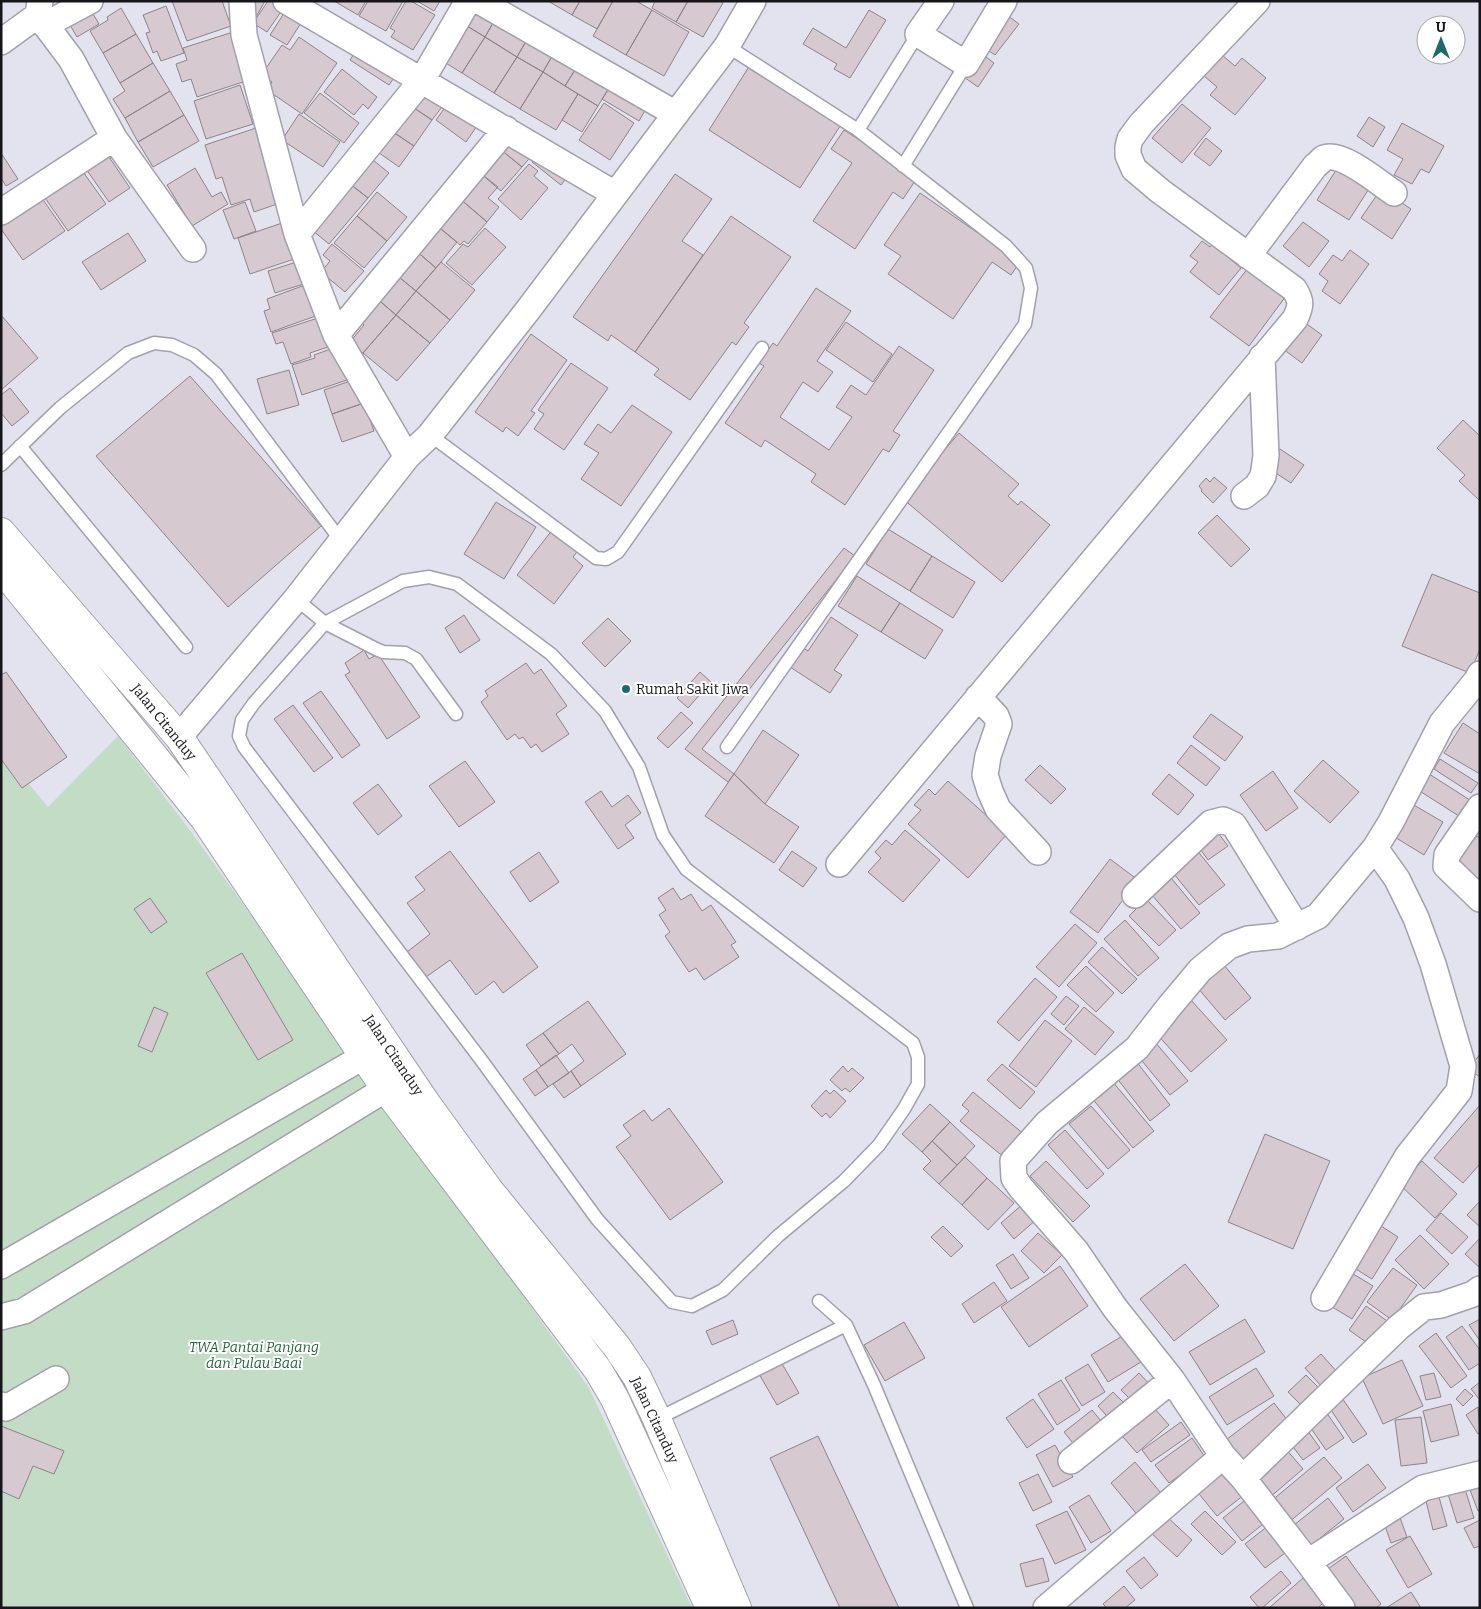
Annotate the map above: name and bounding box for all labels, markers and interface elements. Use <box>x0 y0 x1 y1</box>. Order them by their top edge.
north arrow <box>1416 15 1466 65</box>
text: U <box>1436 19 1447 36</box>
street label: Jalan Citanduy <box>127 680 200 764</box>
place label: Rumah Sakit Jiwa <box>636 681 749 698</box>
marker: Rumah Sakit Jiwa <box>620 683 632 695</box>
street label: Jalan Citanduy <box>360 1011 427 1099</box>
park label: TWA Pantai Panjang dan Pulau Baai <box>189 1339 319 1372</box>
street label: Jalan Citanduy <box>627 1373 682 1467</box>

